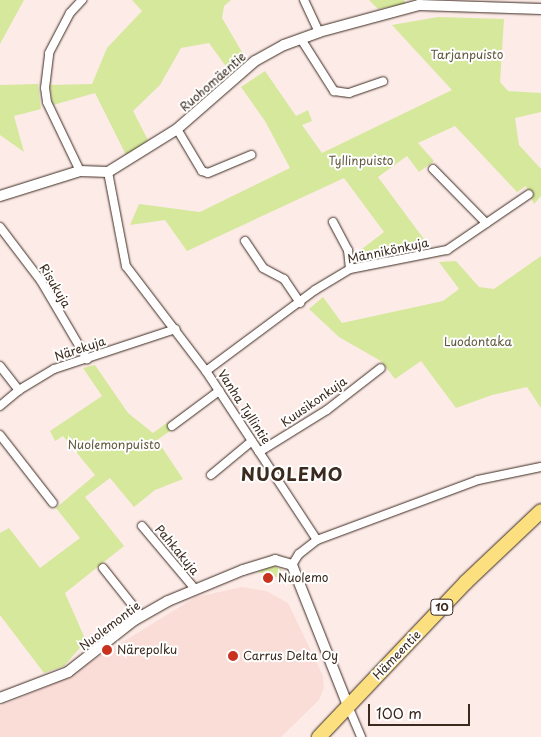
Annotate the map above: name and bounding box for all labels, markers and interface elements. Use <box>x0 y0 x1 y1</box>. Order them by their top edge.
park label: Tarjanpuisto <box>431 48 503 62</box>
street label: Ruohomäentie <box>177 50 249 114</box>
park label: Tyllinpuisto <box>328 154 394 168</box>
street label: Männikönkuja <box>346 235 430 267</box>
street label: Risukuja <box>36 262 74 310</box>
street label: Närekuja <box>53 334 107 364</box>
park label: Luodontaka <box>444 335 512 349</box>
street label: Vanha Tyllintie <box>215 368 273 446</box>
street label: Kuusikonkuja <box>278 374 350 430</box>
park label: Nuolemonpuisto <box>68 438 160 452</box>
district label: NUOLEMO <box>240 463 344 485</box>
street label: Pahkakuja <box>152 522 202 578</box>
place label: Nuolemo <box>278 571 328 585</box>
marker: Nuolemo <box>262 572 274 584</box>
street label: Nuolemontie <box>77 598 143 654</box>
road number: 10 <box>430 598 454 616</box>
street label: Hämeentie <box>370 627 424 683</box>
place label: Närepolku <box>117 643 177 657</box>
marker: Närepolku <box>101 644 113 656</box>
place label: Carrus Delta Oy <box>243 649 338 663</box>
marker: Carrus Delta Oy <box>227 650 239 662</box>
scale bar <box>371 694 474 726</box>
text: 100 m <box>376 701 422 724</box>

